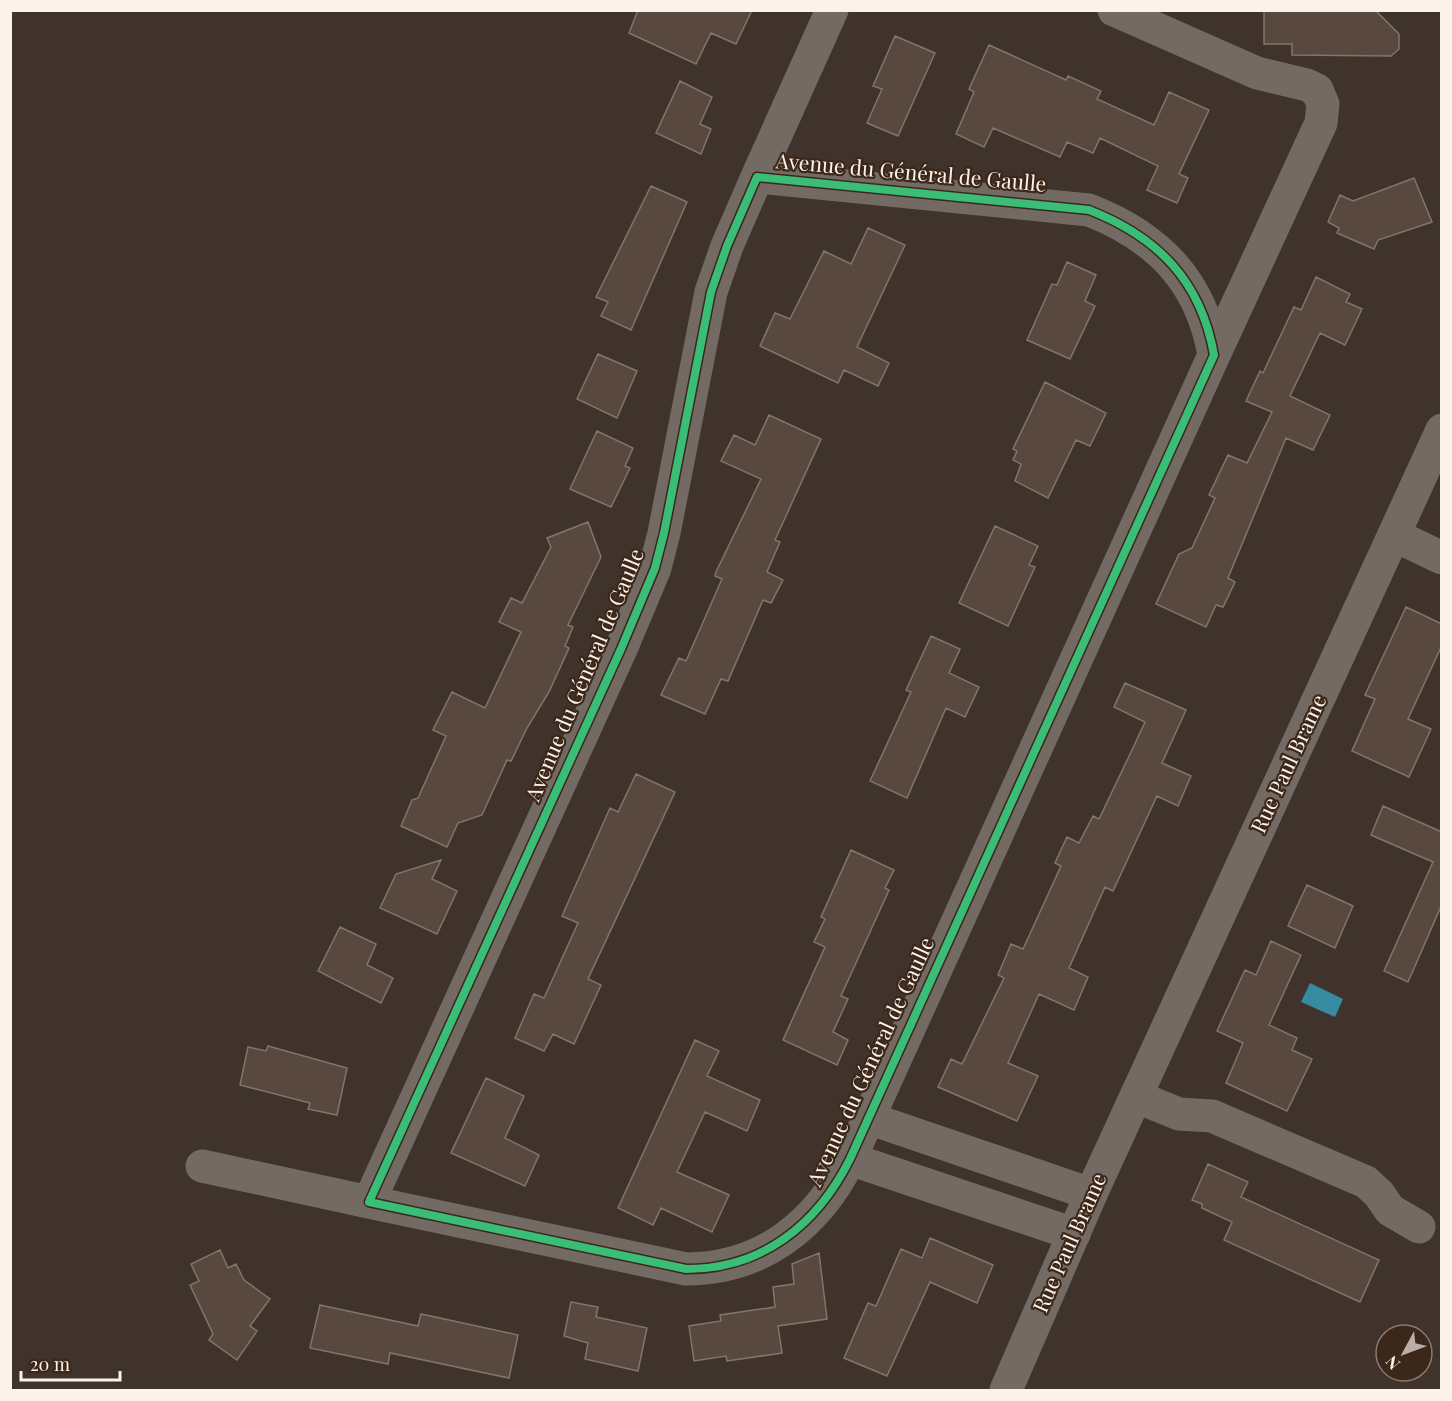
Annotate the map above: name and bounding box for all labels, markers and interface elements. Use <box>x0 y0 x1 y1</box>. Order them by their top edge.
street label: Avenue du Général de Gaulle <box>774 145 1048 197</box>
street label: Avenue du Général de Gaulle <box>517 544 649 806</box>
street label: Rue Paul Brame <box>1243 689 1332 837</box>
street label: Avenue du Général de Gaulle <box>799 932 939 1191</box>
street label: Rue Paul Brame <box>1025 1168 1111 1316</box>
north arrow <box>1374 1323 1434 1383</box>
scale bar <box>21 1344 120 1382</box>
text: 20 m <box>30 1352 70 1376</box>
text: N <box>1380 1352 1404 1374</box>

